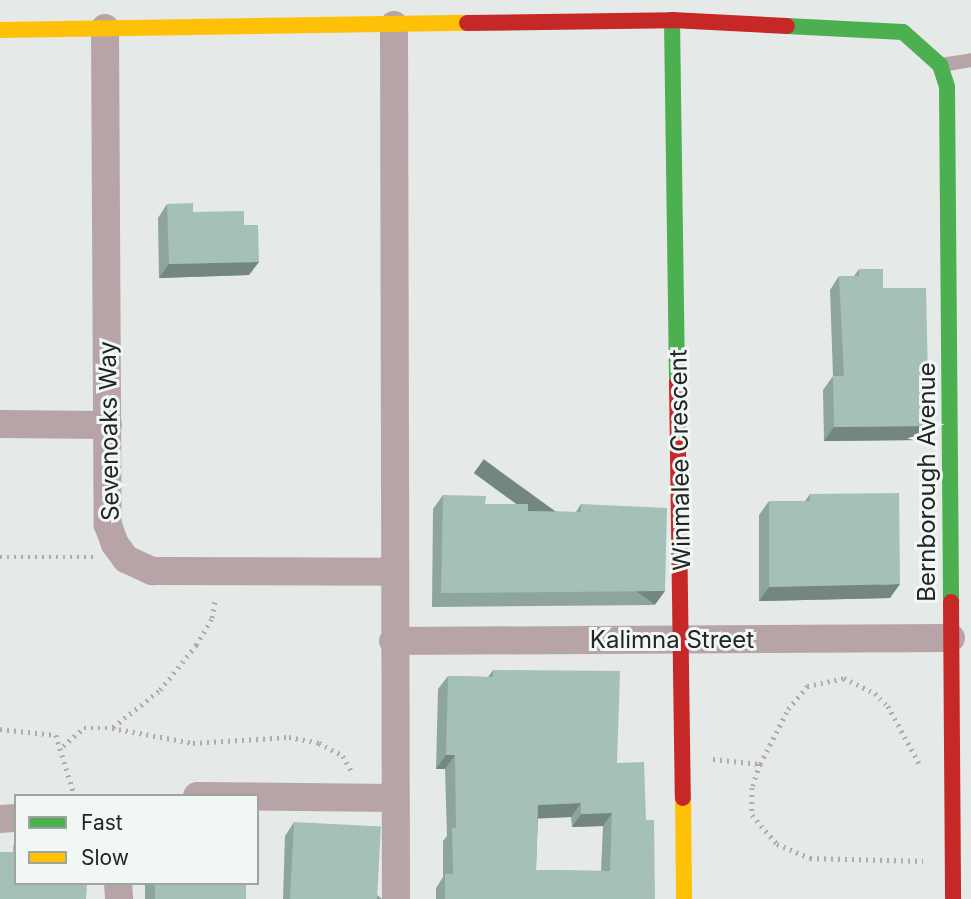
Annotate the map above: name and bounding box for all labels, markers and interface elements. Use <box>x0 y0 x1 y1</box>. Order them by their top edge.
street label: Sevenoaks Way <box>93 341 125 521</box>
street label: Winmalee Crescent <box>664 349 696 571</box>
street label: Bernborough Avenue <box>913 362 941 602</box>
street label: Kalimna Street <box>590 626 754 654</box>
legend <box>14 794 259 885</box>
text: Fast <box>81 810 123 835</box>
text: Slow <box>81 845 129 870</box>

